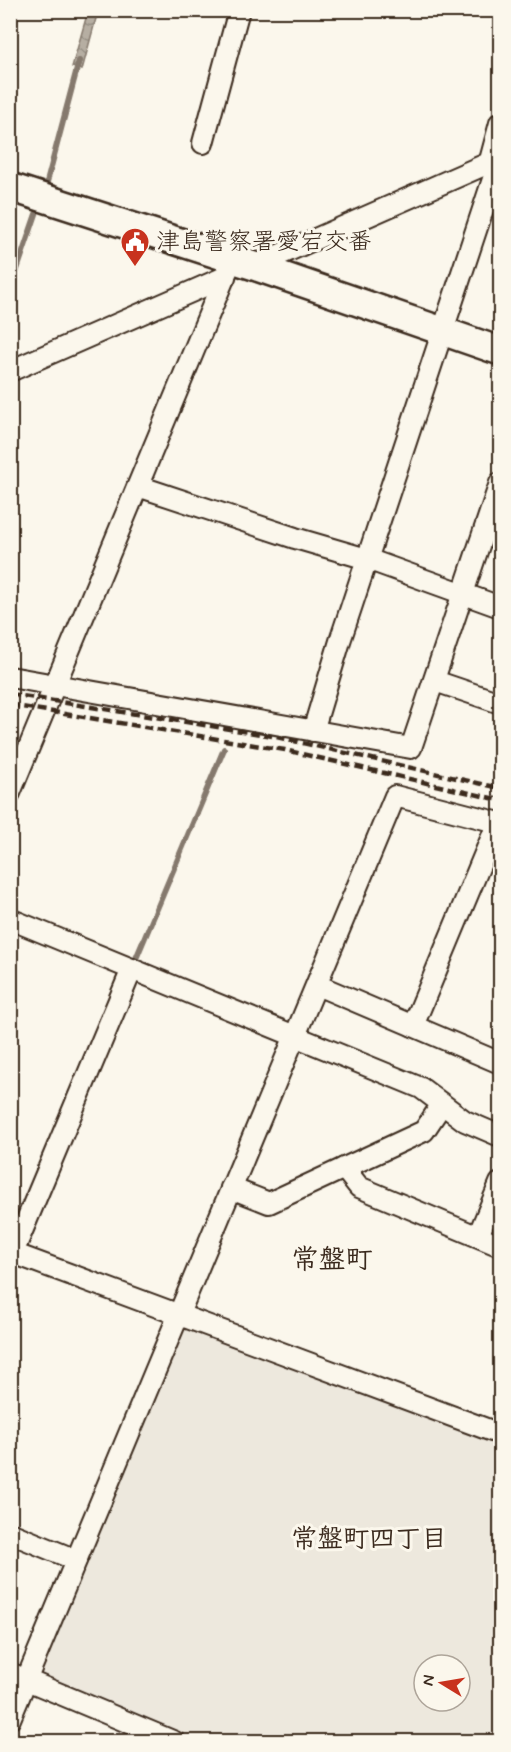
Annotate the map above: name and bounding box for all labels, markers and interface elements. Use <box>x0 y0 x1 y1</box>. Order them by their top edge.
public building icon: 津島警察署愛宕交番 <box>119 226 151 268</box>
place label: 津島警察署愛宕交番 <box>156 227 372 258</box>
district label: 常盤町 <box>292 1243 373 1278</box>
district label: 常盤町四丁目 <box>291 1523 447 1557</box>
north arrow <box>412 1653 472 1713</box>
text: N <box>417 1673 440 1688</box>

